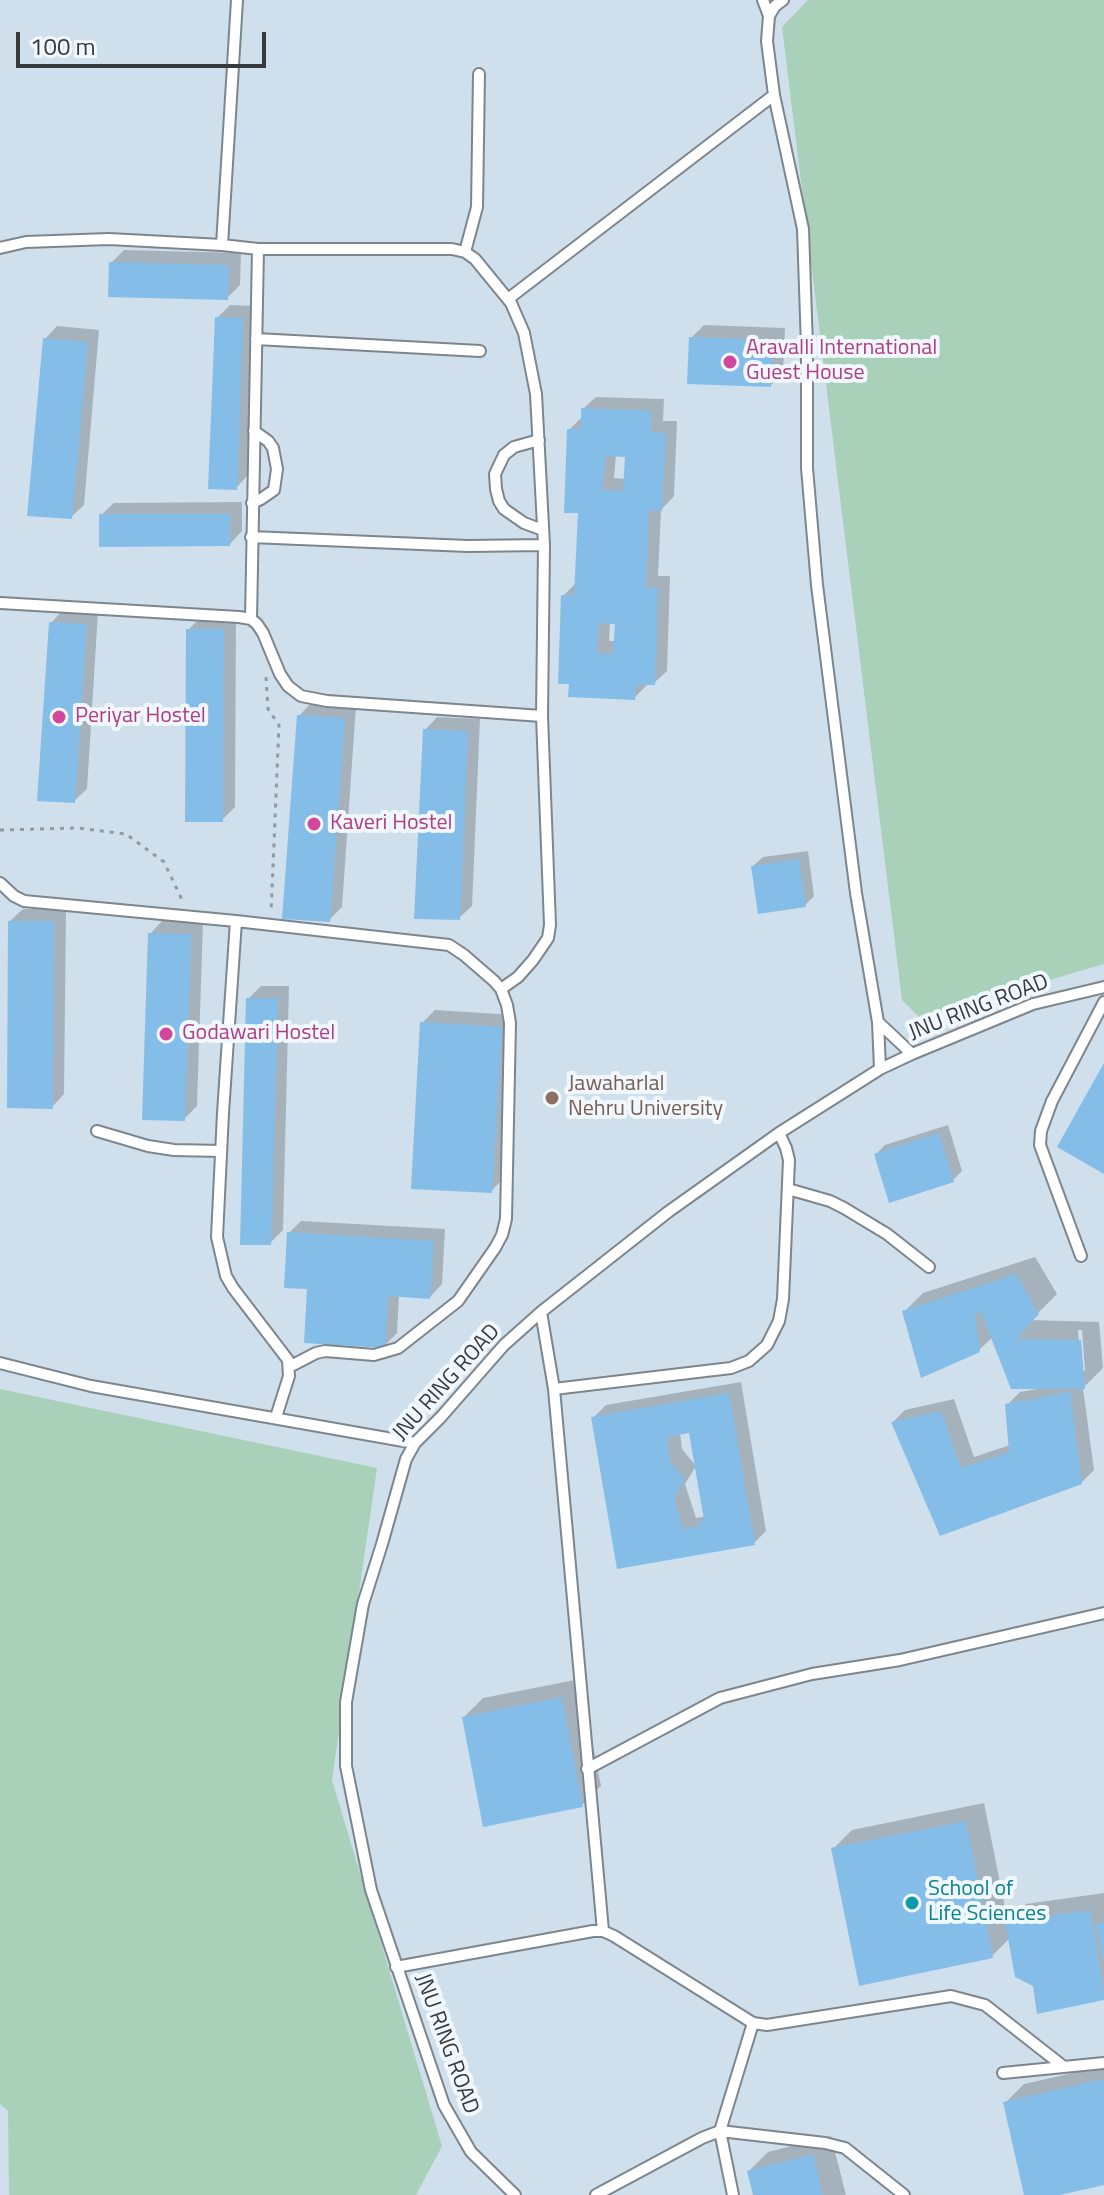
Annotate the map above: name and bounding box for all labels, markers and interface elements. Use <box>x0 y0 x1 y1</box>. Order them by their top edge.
scale bar <box>20 16 270 66</box>
text: 100 m <box>30 28 96 64</box>
place label: Aravalli International Guest House <box>746 336 937 388</box>
marker: Aravalli International Guest House <box>721 353 739 371</box>
place label: Periyar Hostel <box>75 704 206 730</box>
marker: Periyar Hostel <box>50 708 68 726</box>
place label: Kaveri Hostel <box>330 811 453 837</box>
marker: Kaveri Hostel <box>305 815 323 833</box>
street label: JNU RING ROAD <box>905 969 1053 1047</box>
place label: Godawari Hostel <box>182 1021 335 1047</box>
marker: Godawari Hostel <box>157 1025 175 1043</box>
place label: Jawaharlal Nehru University <box>568 1072 723 1124</box>
marker: Jawaharlal Nehru University <box>543 1089 561 1107</box>
street label: JNU RING ROAD <box>388 1319 506 1447</box>
place label: School of Life Sciences <box>928 1877 1046 1928</box>
marker: School of Life Sciences <box>903 1894 921 1912</box>
street label: JNU RING ROAD <box>408 1970 484 2118</box>

